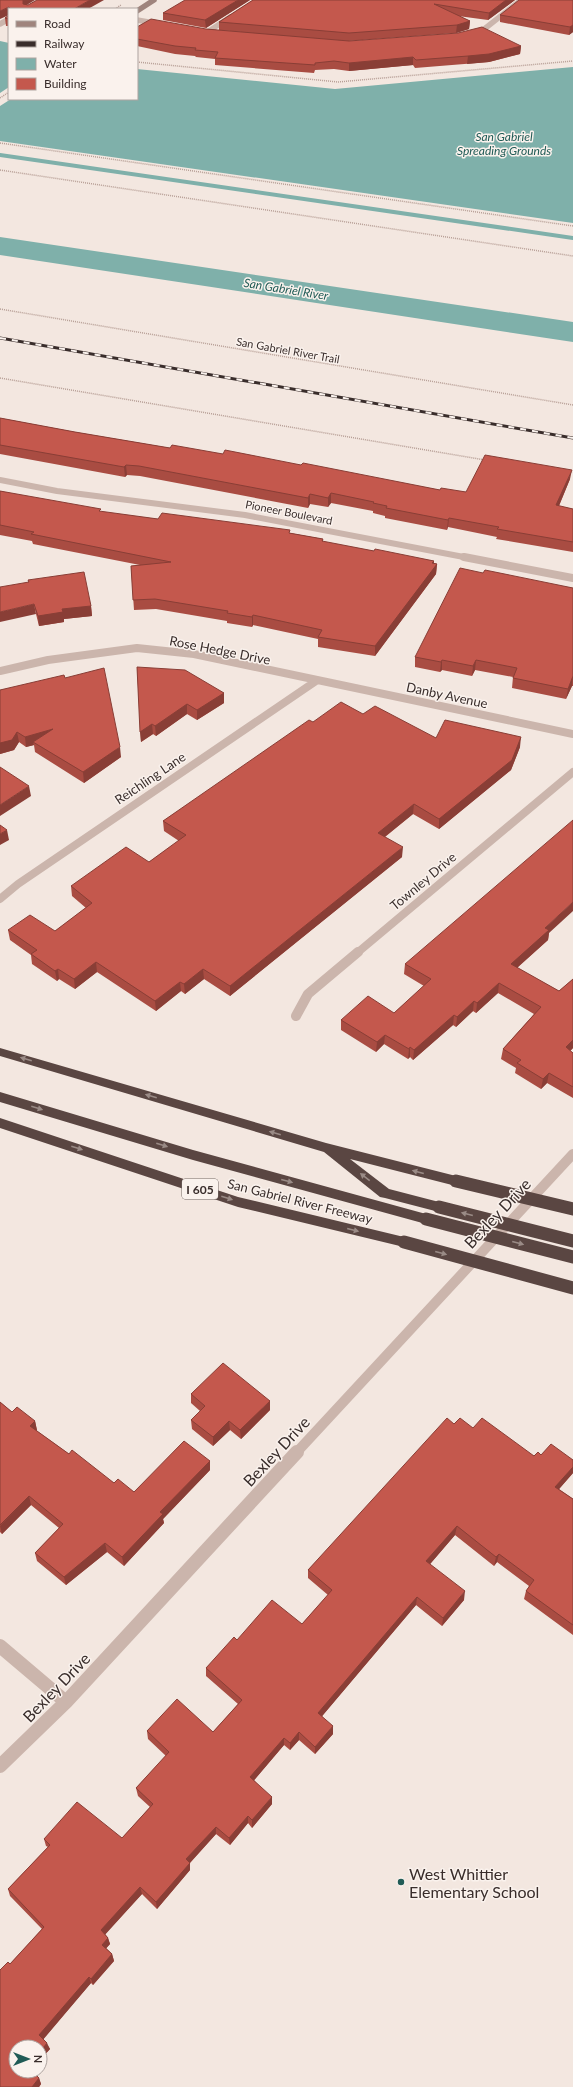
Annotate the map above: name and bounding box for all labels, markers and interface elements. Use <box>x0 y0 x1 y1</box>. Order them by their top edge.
legend <box>8 8 138 100</box>
text: Road <box>44 16 71 31</box>
text: Railway <box>44 36 85 51</box>
text: Water <box>44 56 77 71</box>
text: Building <box>44 76 87 91</box>
water label: San Gabriel Spreading Grounds <box>457 129 551 158</box>
water label: San Gabriel River <box>243 275 330 303</box>
street label: San Gabriel River Trail <box>235 335 341 365</box>
street label: Pioneer Boulevard <box>244 497 334 527</box>
street label: Rose Hedge Drive <box>168 632 272 668</box>
street label: Danby Avenue <box>405 679 489 711</box>
street label: Reichling Lane <box>112 748 189 808</box>
street label: Townley Drive <box>387 849 459 913</box>
one-way arrow <box>19 1056 31 1062</box>
one-way arrow <box>144 1093 156 1099</box>
one-way arrow <box>32 1105 44 1111</box>
one-way arrow <box>269 1130 281 1136</box>
one-way arrow <box>156 1142 168 1148</box>
one-way arrow <box>71 1145 83 1151</box>
one-way arrow <box>412 1168 424 1174</box>
one-way arrow <box>359 1173 370 1182</box>
street label: Bexley Drive <box>460 1174 534 1252</box>
street label: San Gabriel River Freeway <box>226 1175 374 1227</box>
one-way arrow <box>281 1178 293 1184</box>
road number: I 605 <box>182 1179 218 1199</box>
one-way arrow <box>221 1195 233 1201</box>
one-way arrow <box>461 1211 473 1217</box>
one-way arrow <box>347 1227 359 1233</box>
one-way arrow <box>512 1240 524 1246</box>
one-way arrow <box>435 1250 448 1256</box>
street label: Bexley Drive <box>239 1412 313 1490</box>
street label: Bexley Drive <box>18 1649 94 1725</box>
place label: West Whittier Elementary School <box>409 1864 539 1901</box>
marker: West Whittier Elementary School <box>396 1877 406 1887</box>
north arrow <box>8 2039 48 2079</box>
text: N <box>32 2055 45 2063</box>

